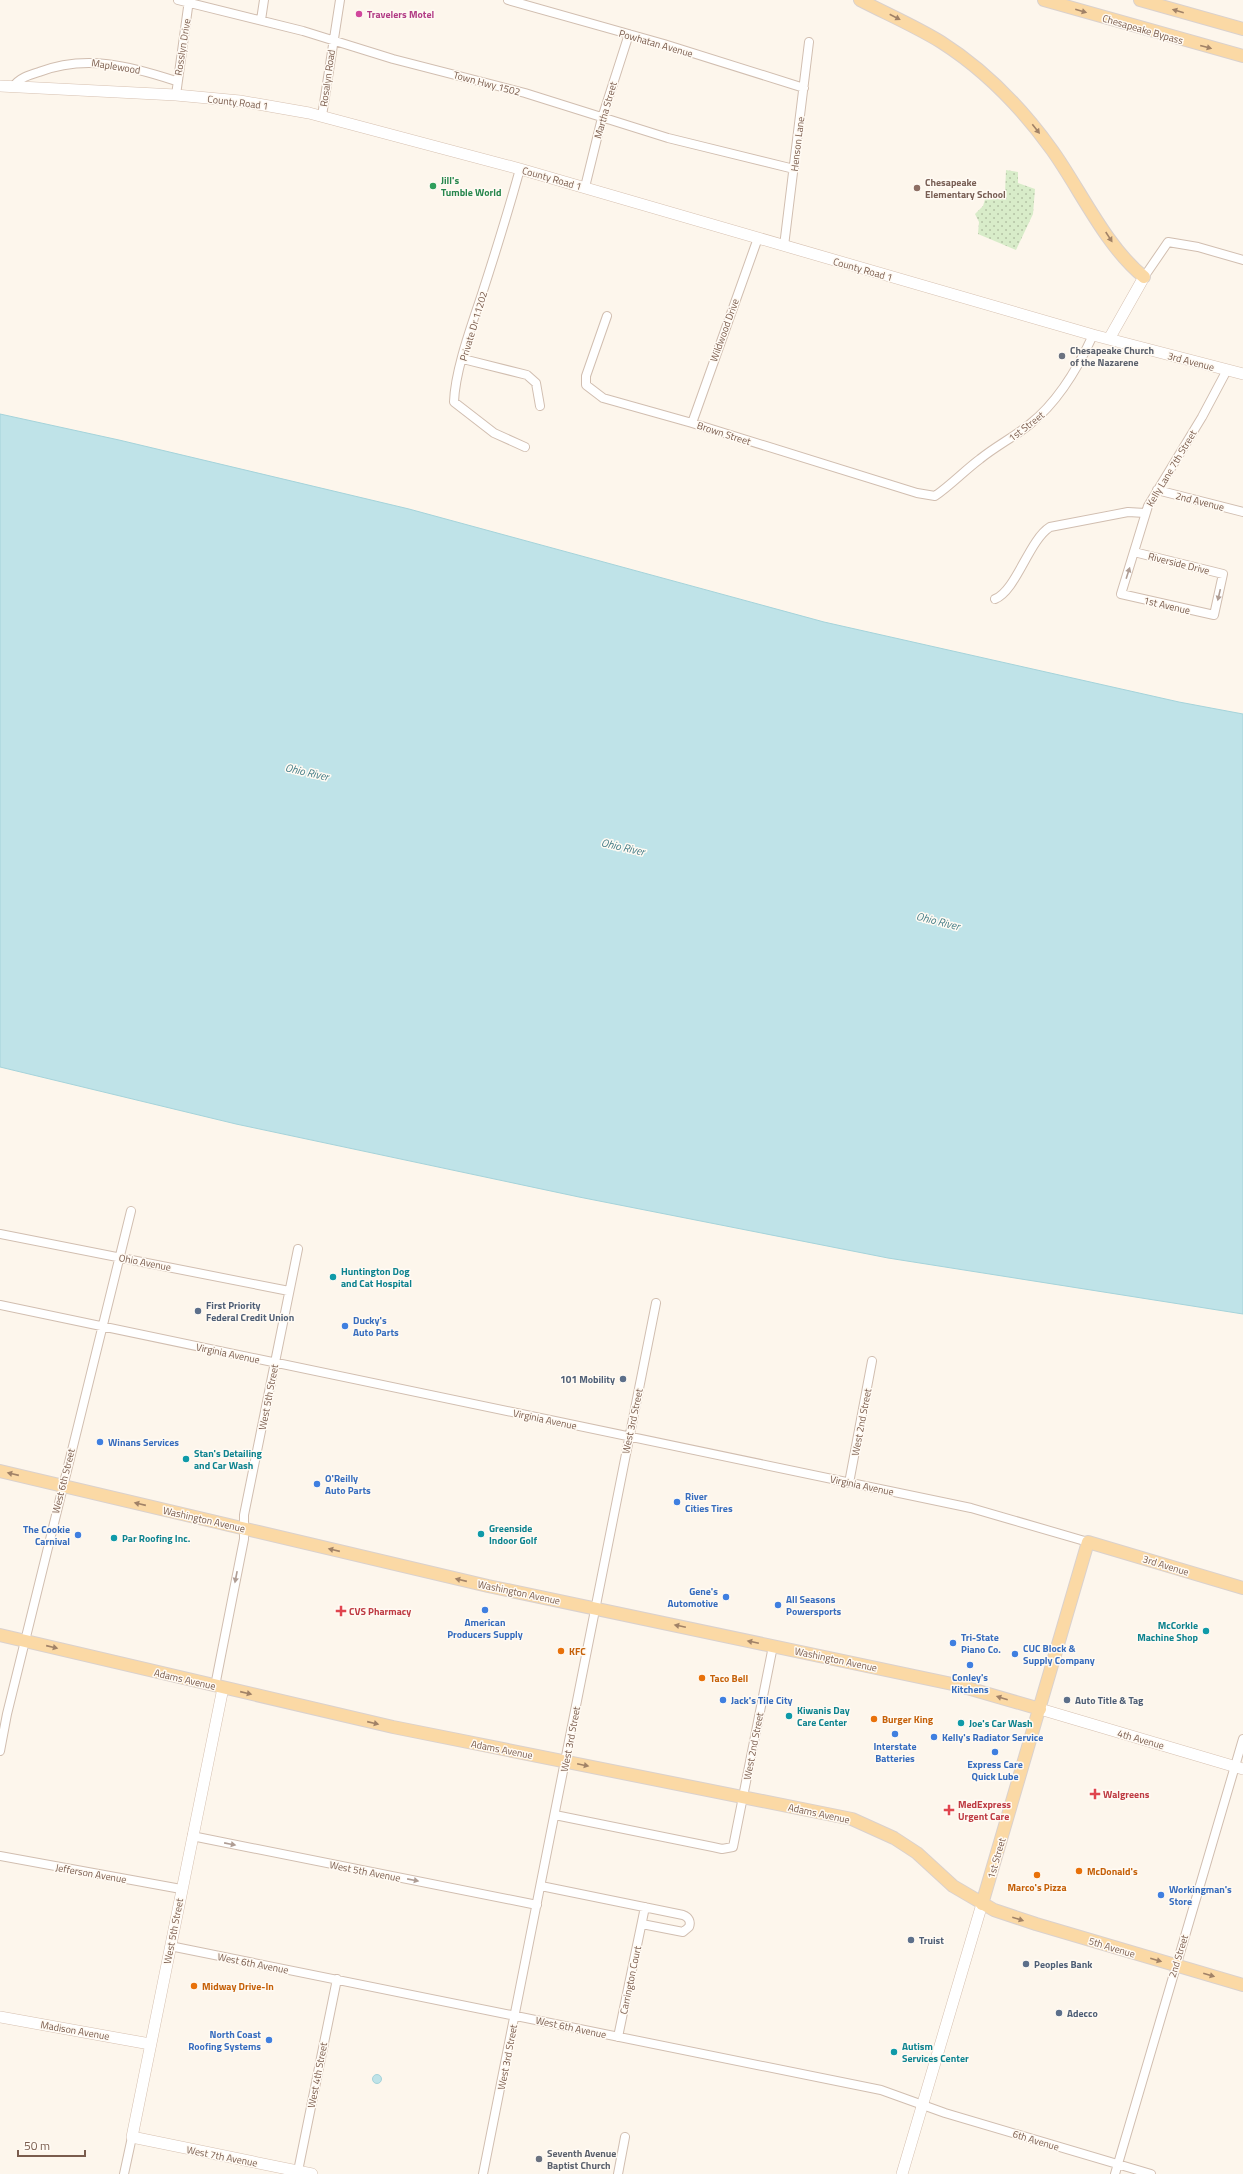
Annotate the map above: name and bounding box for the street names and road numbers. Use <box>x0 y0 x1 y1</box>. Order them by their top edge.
street label: Chesapeake Bypass <box>1101 11 1185 48</box>
street label: Rosslyn Drive <box>171 18 194 77</box>
street label: Powhatan Avenue <box>617 26 695 61</box>
street label: Rosalyn Road <box>316 49 339 108</box>
street label: Maplewood <box>90 55 142 78</box>
street label: Town Hwy 1502 <box>452 67 522 100</box>
street label: Martha Street <box>590 79 621 140</box>
street label: County Road 1 <box>207 91 269 114</box>
street label: Henson Lane <box>787 116 808 172</box>
street label: County Road 1 <box>520 163 583 194</box>
street label: County Road 1 <box>831 254 894 285</box>
street label: Private Dr 11202 <box>456 289 491 363</box>
street label: Wildwood Drive <box>706 297 743 364</box>
street label: 3rd Avenue <box>1166 348 1216 375</box>
street label: 1st Street <box>1005 407 1048 445</box>
street label: Brown Street <box>695 418 753 449</box>
street label: Kelly Lane 7th Street <box>1143 427 1201 509</box>
street label: 2nd Avenue <box>1174 488 1226 515</box>
street label: Riverside Drive <box>1147 549 1211 578</box>
street label: 1st Avenue <box>1142 593 1192 618</box>
street label: Ohio Avenue <box>117 1250 172 1275</box>
street label: Virginia Avenue <box>195 1339 261 1368</box>
street label: West 5th Street <box>255 1363 282 1431</box>
street label: West 3rd Street <box>618 1387 647 1455</box>
street label: West 2nd Street <box>848 1387 875 1457</box>
street label: Virginia Avenue <box>512 1405 578 1434</box>
street label: West 6th Street <box>48 1447 79 1515</box>
street label: Virginia Avenue <box>829 1471 895 1500</box>
street label: Washington Avenue <box>161 1503 247 1536</box>
street label: 3rd Avenue <box>1141 1551 1191 1580</box>
street label: Washington Avenue <box>476 1576 562 1609</box>
street label: Washington Avenue <box>793 1643 879 1676</box>
street label: Adams Avenue <box>153 1665 217 1694</box>
street label: West 3rd Street <box>557 1705 584 1773</box>
street label: West 2nd Street <box>740 1711 767 1781</box>
street label: 4th Avenue <box>1116 1726 1166 1753</box>
street label: Adams Avenue <box>470 1736 534 1763</box>
street label: Adams Avenue <box>787 1800 851 1827</box>
street label: 1st Street <box>984 1836 1010 1880</box>
street label: West 5th Avenue <box>328 1857 402 1886</box>
street label: Jefferson Avenue <box>54 1860 128 1887</box>
street label: West 5th Street <box>160 1897 187 1965</box>
street label: 2nd Street <box>1165 1932 1192 1979</box>
street label: 5th Avenue <box>1087 1933 1137 1962</box>
street label: Carrington Court <box>616 1944 645 2016</box>
street label: West 6th Avenue <box>216 1949 290 1978</box>
street label: West 6th Avenue <box>534 2013 608 2042</box>
street label: Madison Avenue <box>39 2017 111 2044</box>
street label: West 3rd Street <box>494 2023 521 2091</box>
street label: West 4th Street <box>304 2041 331 2109</box>
street label: 6th Avenue <box>1011 2126 1061 2155</box>
street label: West 7th Avenue <box>185 2142 259 2171</box>

